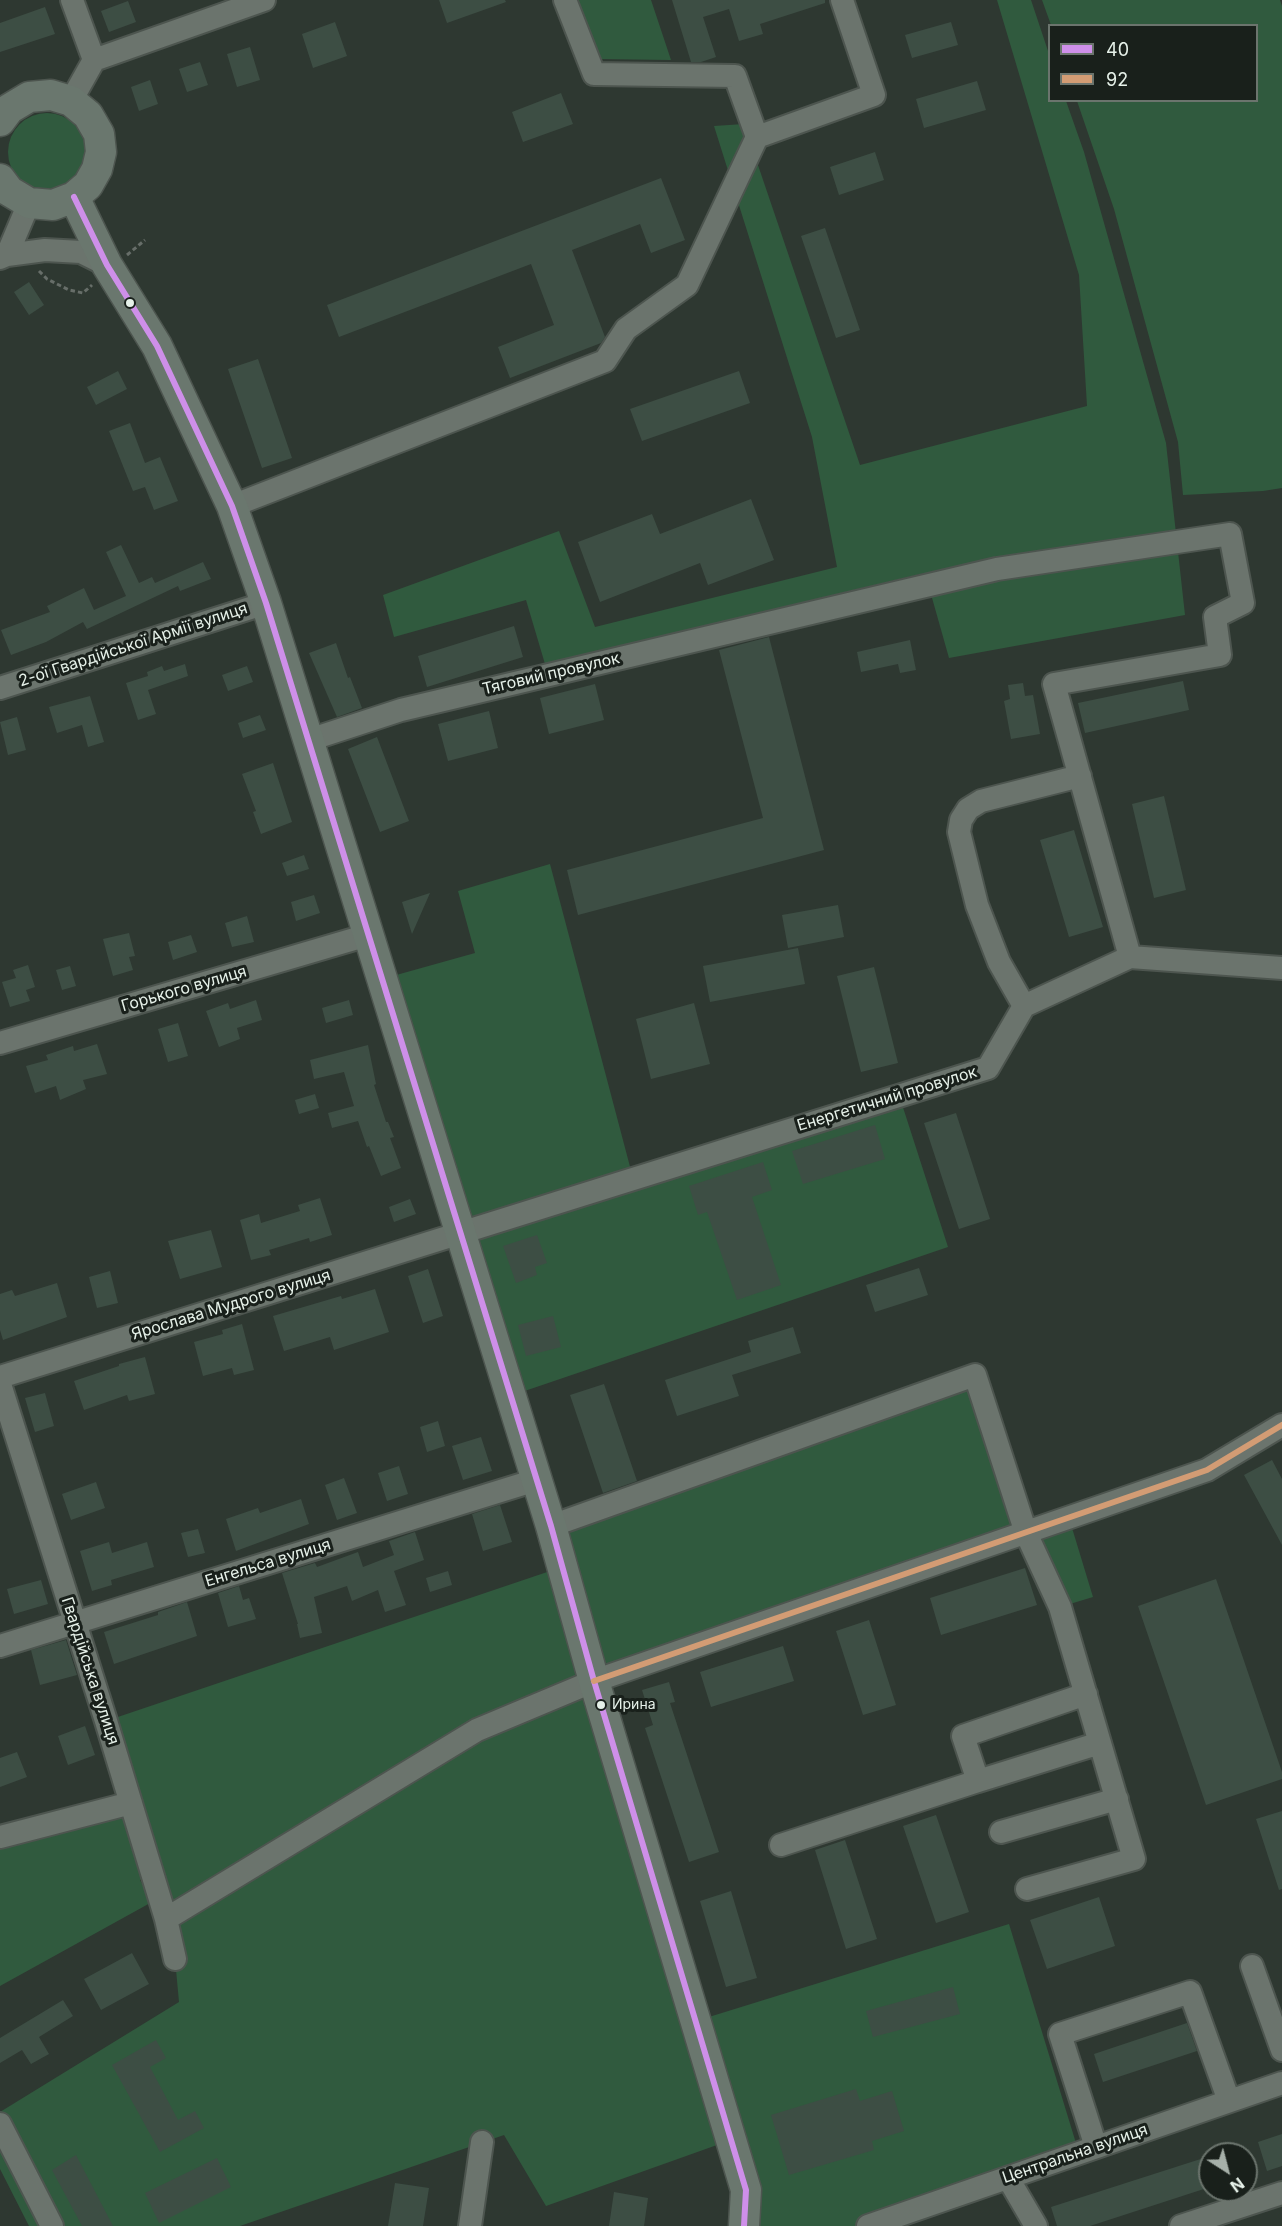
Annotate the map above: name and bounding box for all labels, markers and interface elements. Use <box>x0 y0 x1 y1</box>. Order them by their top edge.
legend <box>1048 24 1258 102</box>
text: 40 <box>1106 39 1129 60</box>
text: 92 <box>1106 69 1128 90</box>
unlabelled marker <box>124 297 136 309</box>
street label: 2-ої Гвардійської Армії вулиця <box>16 599 250 691</box>
street label: Тяговий провулок <box>480 649 622 699</box>
street label: Горького вулиця <box>119 962 249 1016</box>
street label: Енергетичний провулок <box>795 1062 979 1136</box>
street label: Ярослава Мудрого вулиця <box>129 1266 333 1344</box>
street label: Енгельса вулиця <box>203 1535 333 1591</box>
street label: Гвардійська вулиця <box>57 1595 123 1747</box>
place label: Ирина <box>612 1697 656 1713</box>
marker: Ирина <box>595 1699 607 1711</box>
street label: Центральна вулиця <box>1000 2120 1150 2188</box>
north arrow <box>1198 2142 1258 2202</box>
text: N <box>1227 2173 1248 2197</box>

